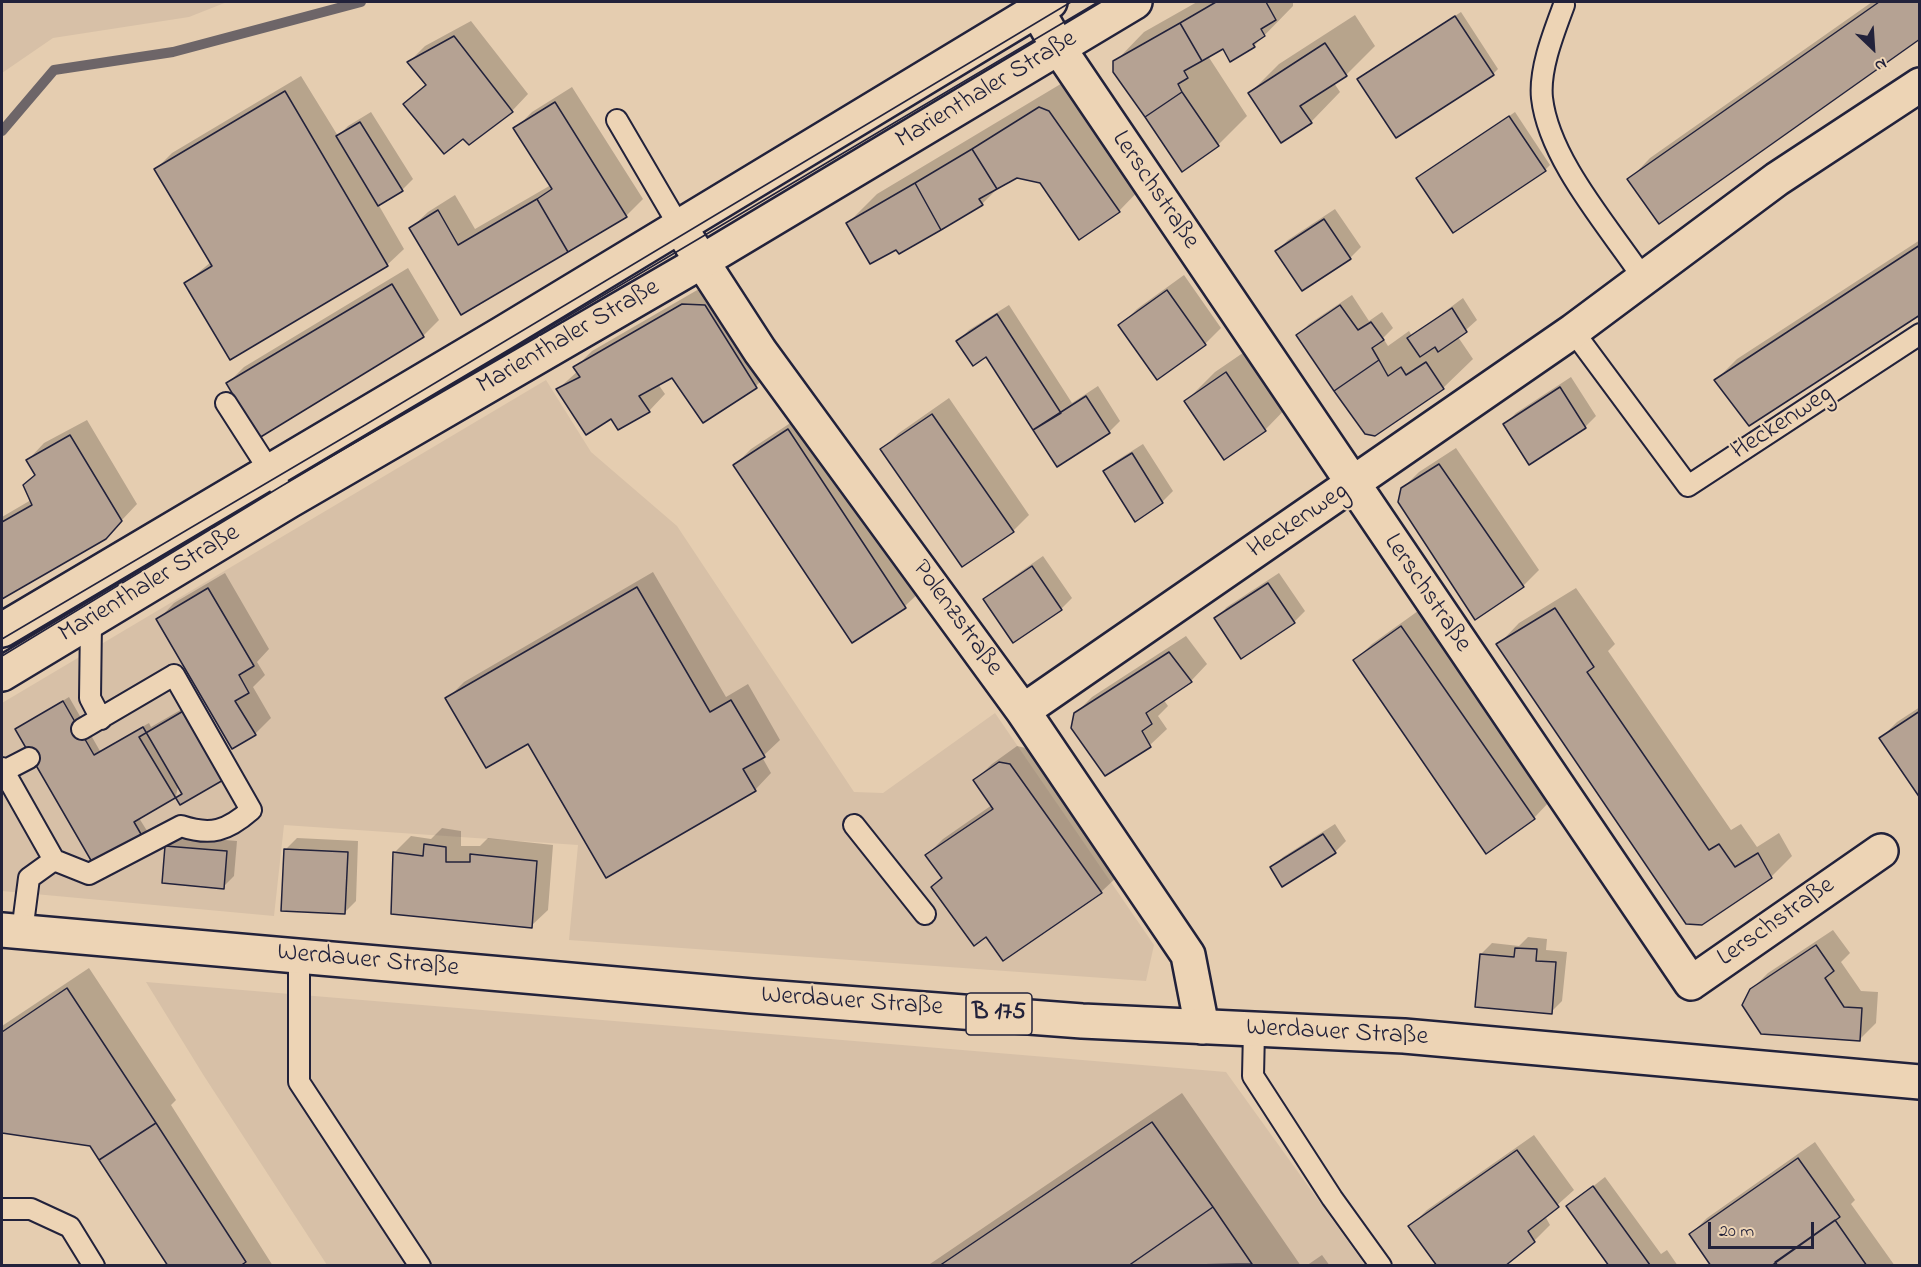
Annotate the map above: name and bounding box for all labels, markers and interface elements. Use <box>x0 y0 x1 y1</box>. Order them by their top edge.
north arrow <box>1843 18 1903 78</box>
street label: Marienthaler Straße <box>891 25 1083 157</box>
text: N <box>1871 51 1891 77</box>
street label: Lerschstraße <box>1103 126 1205 256</box>
street label: Marienthaler Straße <box>472 273 666 403</box>
street label: Heckenweg <box>1726 380 1840 468</box>
street label: Heckenweg <box>1243 477 1355 567</box>
street label: Marienthaler Straße <box>54 519 246 651</box>
street label: Lerschstraße <box>1375 529 1477 659</box>
street label: Polenzstraße <box>904 555 1008 683</box>
street label: Lerschstraße <box>1712 871 1842 975</box>
street label: Werdauer Straße <box>276 939 460 985</box>
street label: Werdauer Straße <box>760 981 944 1025</box>
road number: B 175 <box>966 993 1032 1035</box>
street label: Werdauer Straße <box>1245 1014 1429 1054</box>
scale bar <box>1711 1210 1818 1248</box>
text: 20 m <box>1719 1219 1754 1245</box>

